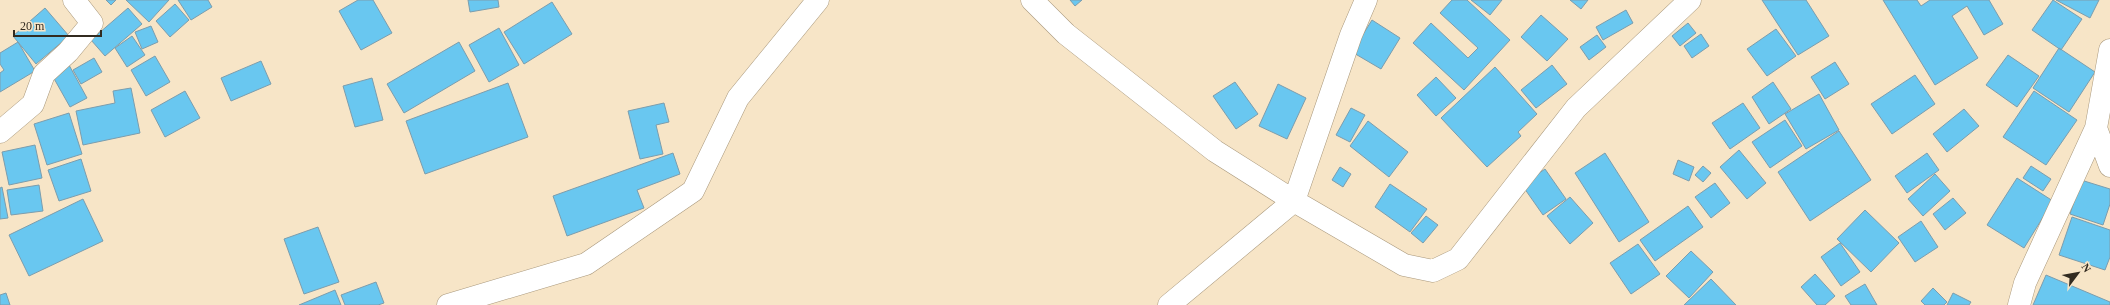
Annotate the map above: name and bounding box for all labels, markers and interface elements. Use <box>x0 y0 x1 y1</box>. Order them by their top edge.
scale bar <box>14 12 101 38</box>
text: 20 m <box>20 19 45 33</box>
north arrow <box>2058 253 2098 293</box>
text: N <box>2079 261 2094 274</box>

